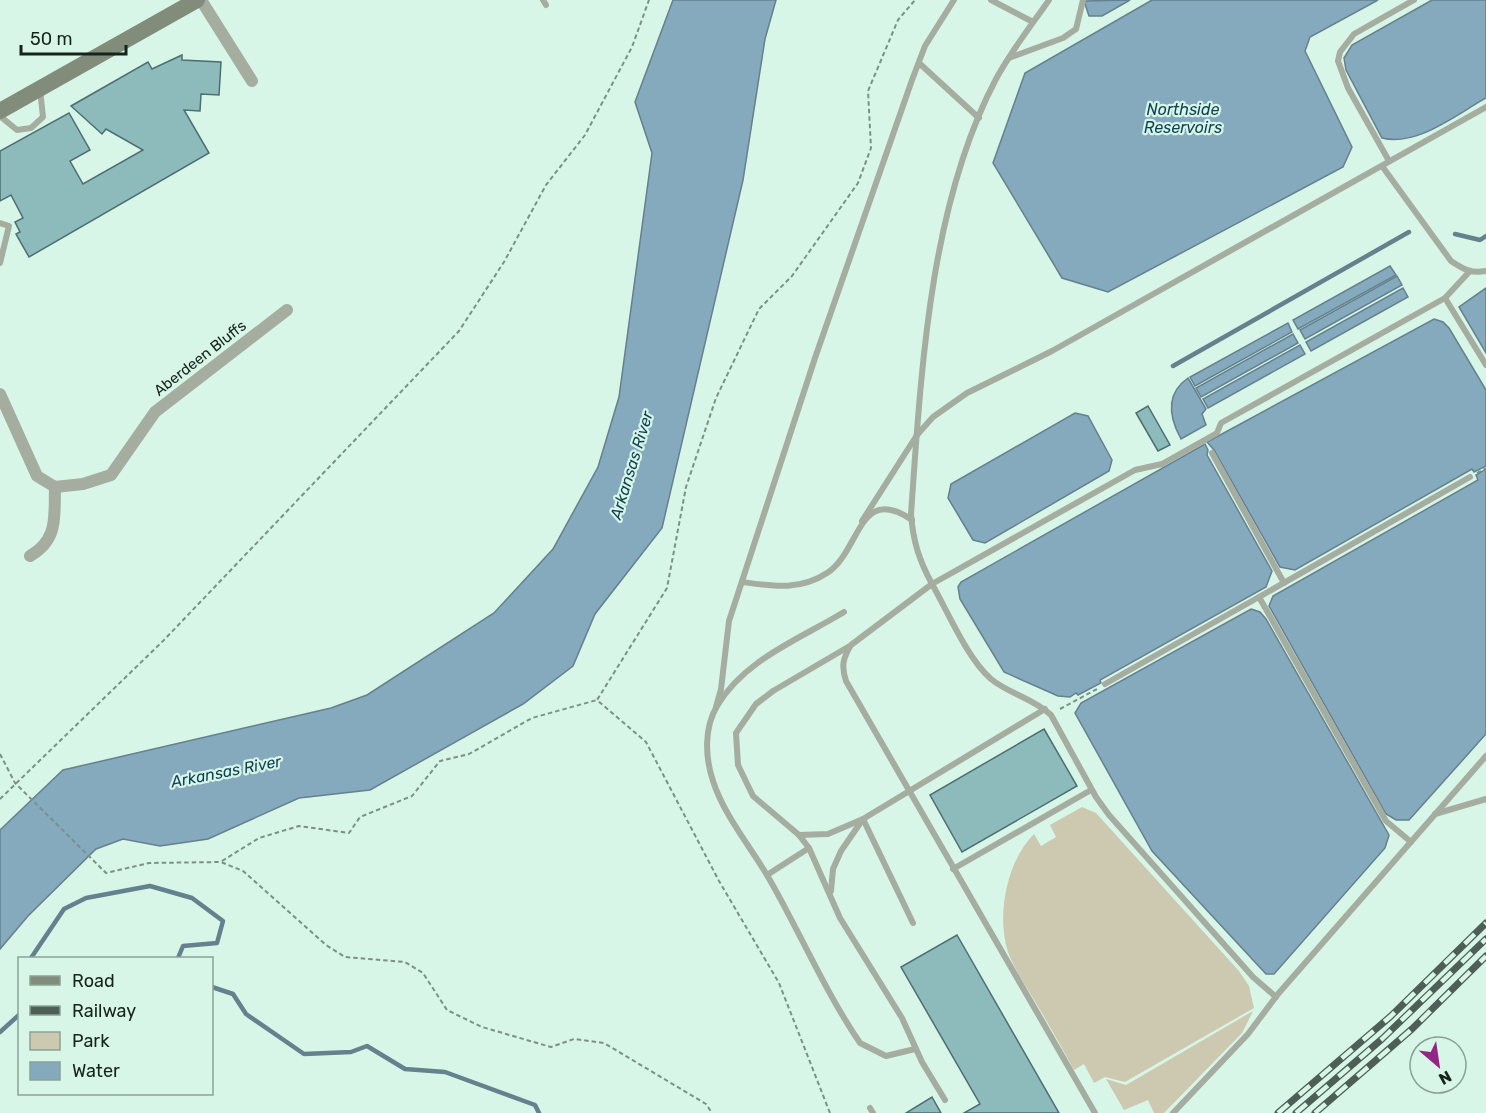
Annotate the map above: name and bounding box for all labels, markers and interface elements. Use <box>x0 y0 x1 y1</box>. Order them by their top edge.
scale bar <box>21 18 126 56</box>
text: 50 m <box>30 28 73 50</box>
water label: Northside Reservoirs <box>1144 100 1222 137</box>
street label: Aberdeen Bluffs <box>150 316 250 400</box>
water label: Arkansas River <box>606 408 657 522</box>
water label: Arkansas River <box>168 751 284 792</box>
legend <box>18 957 213 1095</box>
text: Road <box>72 970 115 992</box>
text: Railway <box>72 1000 136 1022</box>
text: Park <box>72 1030 110 1052</box>
north arrow <box>1408 1035 1468 1095</box>
text: Water <box>72 1060 120 1082</box>
text: N <box>1435 1067 1455 1089</box>

